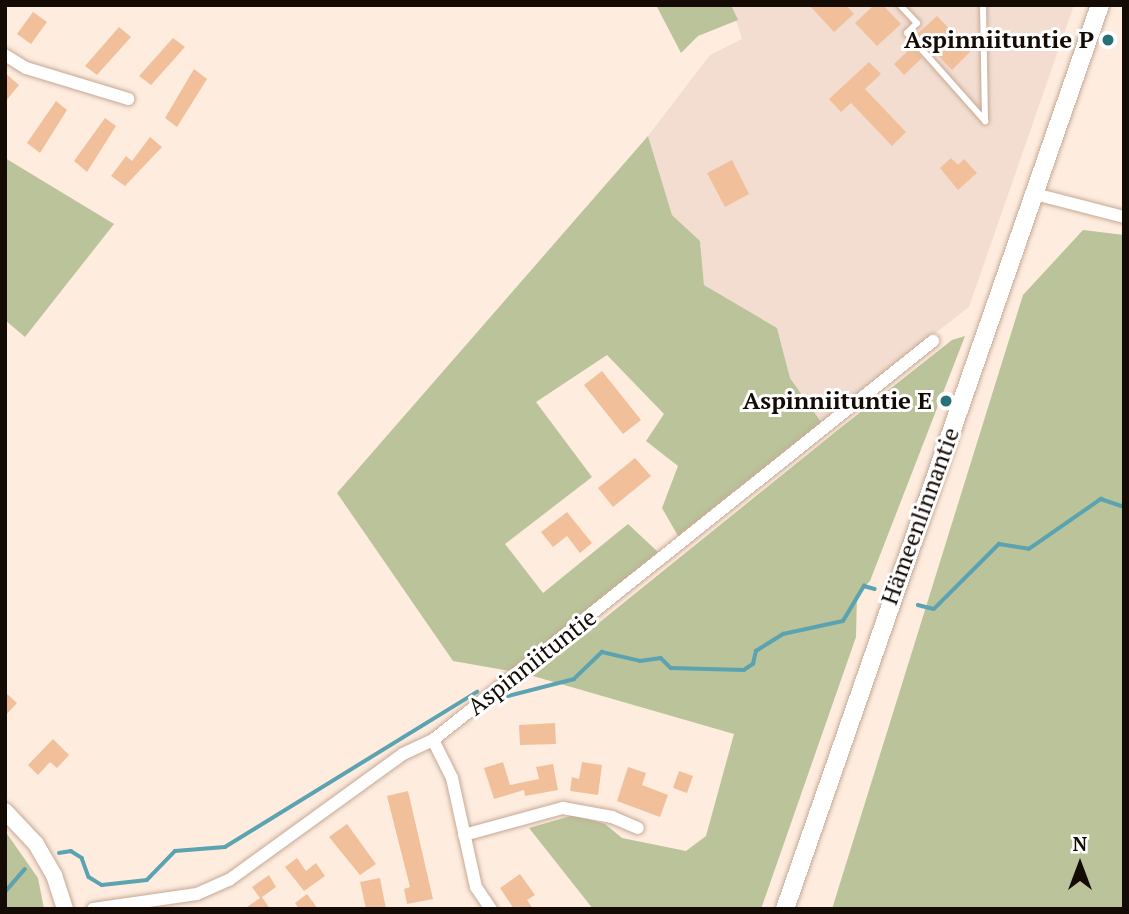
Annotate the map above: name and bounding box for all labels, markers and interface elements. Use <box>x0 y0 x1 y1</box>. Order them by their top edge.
place label: Aspinniituntie P <box>904 26 1094 54</box>
marker: Aspinniituntie P <box>1100 32 1116 48</box>
place label: Aspinniituntie E <box>743 387 932 415</box>
marker: Aspinniituntie E <box>938 393 954 409</box>
street label: Hämeenlinnantie <box>875 424 965 608</box>
street label: Aspinniituntie <box>462 603 602 721</box>
north arrow <box>1045 830 1115 900</box>
text: N <box>1073 831 1087 856</box>

